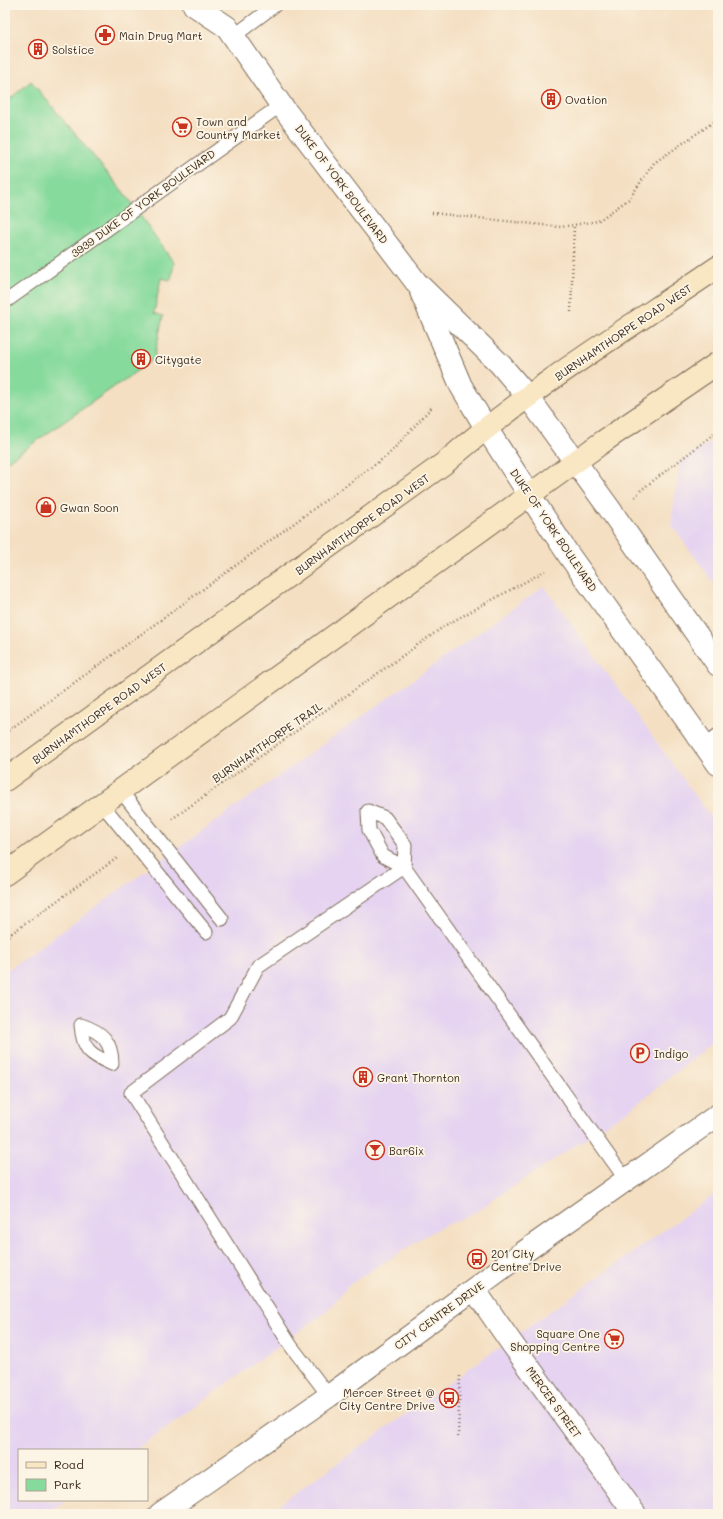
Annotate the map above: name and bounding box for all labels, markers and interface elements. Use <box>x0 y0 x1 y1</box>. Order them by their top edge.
pharmacy icon: Main Drug Mart <box>94 24 116 46</box>
place label: Main Drug Mart <box>119 28 203 43</box>
building icon: Solstice <box>27 38 49 60</box>
place label: Solstice <box>52 42 94 57</box>
building icon: Ovation <box>540 88 562 110</box>
place label: Ovation <box>565 92 607 107</box>
place label: Town and Country Market <box>196 114 281 142</box>
supermarket icon: Town and Country Market <box>171 116 193 138</box>
street label: DUKE OF YORK BOULEVARD <box>292 121 392 247</box>
street label: 3939 DUKE OF YORK BOULEVARD <box>68 146 218 260</box>
street label: BURNHAMTHORPE ROAD WEST <box>551 280 695 384</box>
building icon: Citygate <box>130 348 152 370</box>
place label: Citygate <box>155 352 202 367</box>
street label: DUKE OF YORK BOULEVARD <box>507 465 601 595</box>
street label: BURNHAMTHORPE ROAD WEST <box>292 470 432 578</box>
shop icon: Gwan Soon <box>35 496 57 518</box>
place label: Gwan Soon <box>60 500 119 515</box>
street label: BURNHAMTHORPE ROAD WEST <box>29 659 169 767</box>
street label: BURNHAMTHORPE TRAIL <box>209 698 325 786</box>
parking icon: Indigo <box>629 1042 651 1064</box>
place label: Indigo <box>654 1046 689 1061</box>
building icon: Grant Thornton <box>352 1066 374 1088</box>
place label: Grant Thornton <box>377 1070 460 1085</box>
bar icon: Bar6ix <box>364 1139 386 1161</box>
place label: Bar6ix <box>389 1143 424 1158</box>
place label: 201 City Centre Drive <box>491 1246 562 1274</box>
bus stop icon: 201 City Centre Drive <box>466 1248 488 1270</box>
street label: CITY CENTRE DRIVE <box>391 1277 487 1353</box>
place label: Square One Shopping Centre <box>510 1326 600 1354</box>
supermarket icon: Square One Shopping Centre <box>603 1328 625 1350</box>
street label: MERCER STREET <box>523 1363 585 1441</box>
place label: Mercer Street @ City Centre Drive <box>339 1385 435 1413</box>
bus stop icon: Mercer Street @ City Centre Drive <box>438 1387 460 1409</box>
legend <box>18 1449 148 1501</box>
text: Road <box>54 1456 84 1472</box>
text: Park <box>54 1476 81 1492</box>

